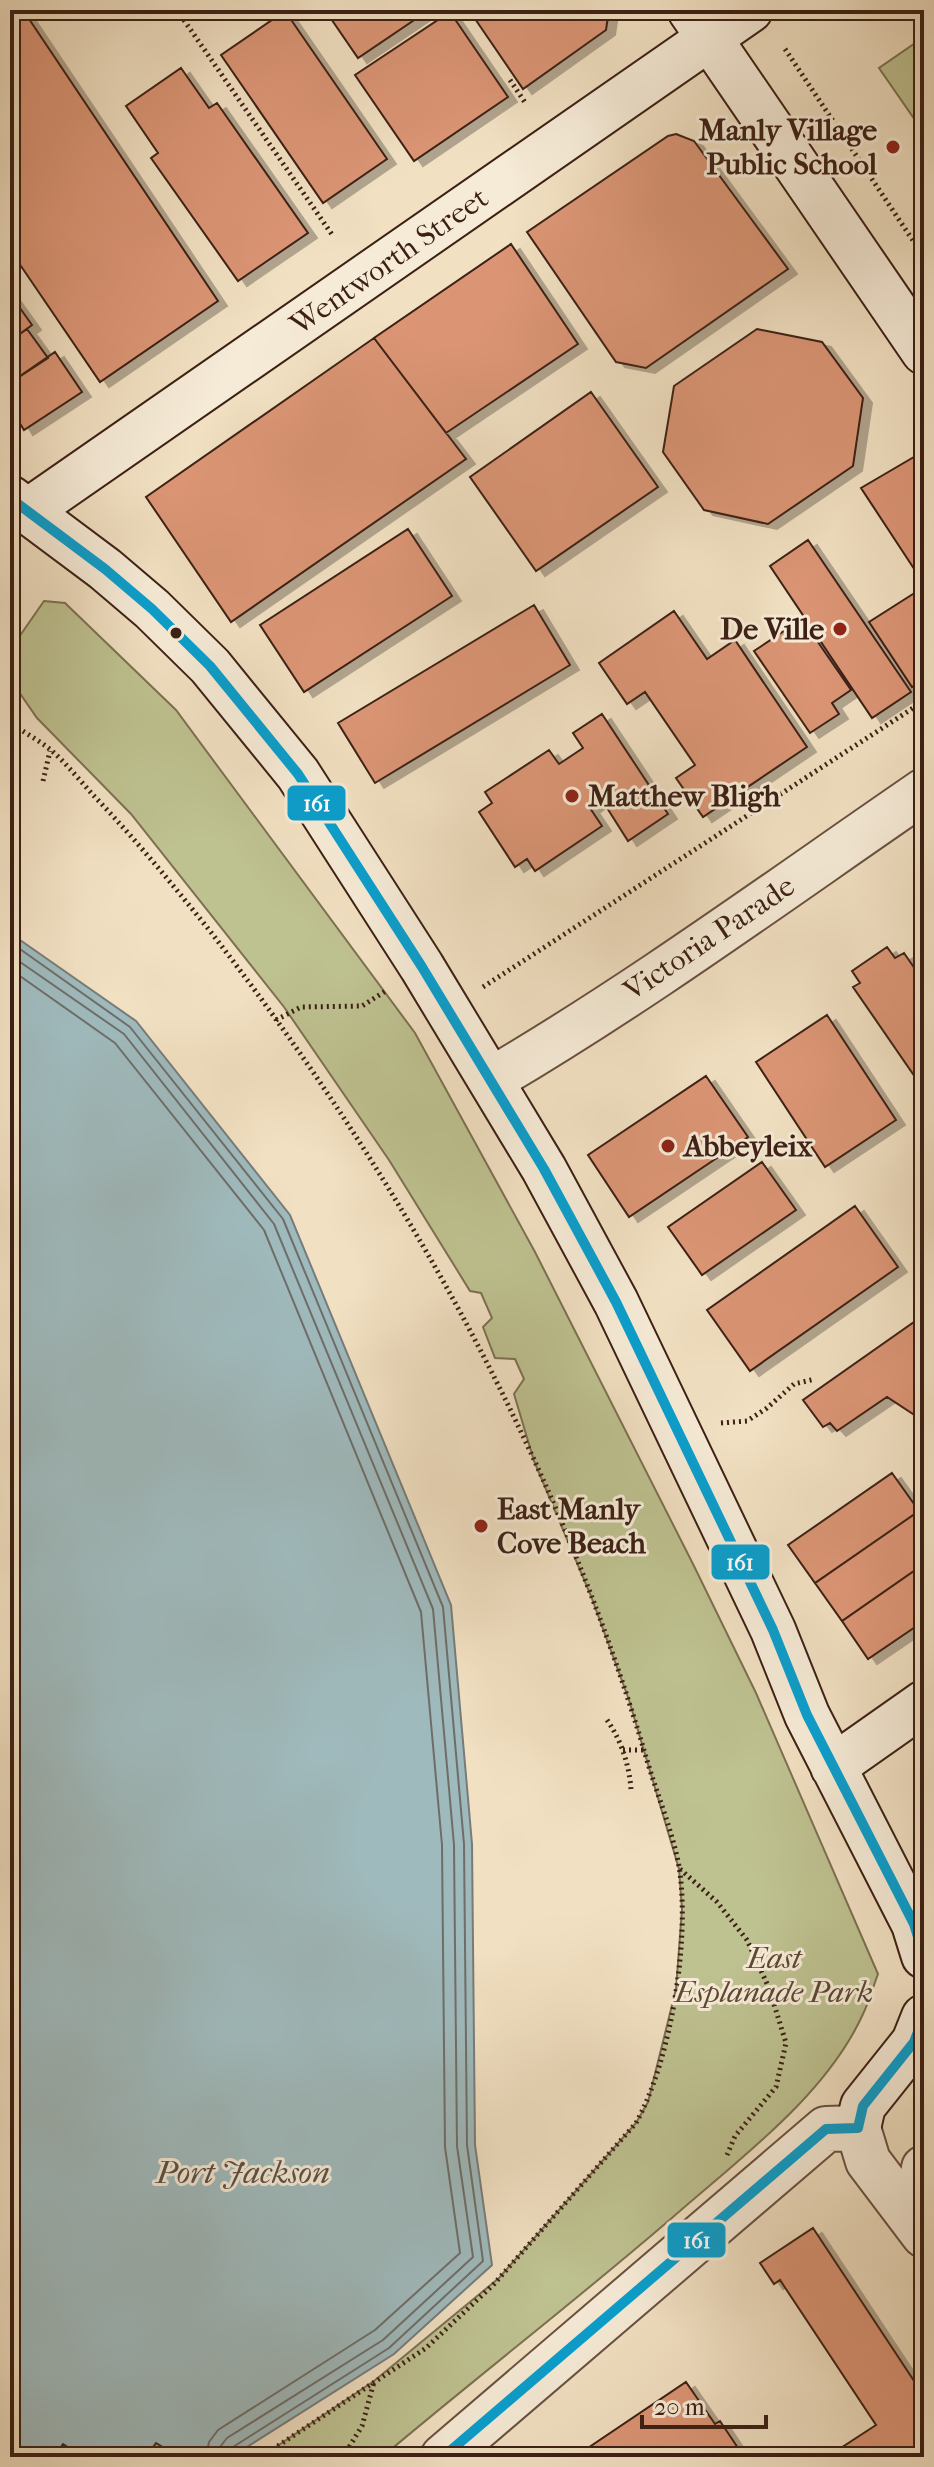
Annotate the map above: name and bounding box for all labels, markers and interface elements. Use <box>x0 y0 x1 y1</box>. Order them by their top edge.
place label: Manly Village Public School <box>698 113 878 182</box>
marker: Manly Village Public School <box>884 138 902 156</box>
street label: Wentworth Street <box>283 180 495 343</box>
place label: De Ville <box>720 612 824 647</box>
marker: De Ville <box>831 620 849 638</box>
unlabelled marker <box>168 625 184 641</box>
place label: Matthew Bligh <box>588 779 781 814</box>
line badge: 161 <box>286 784 347 822</box>
marker: Matthew Bligh <box>563 787 581 805</box>
text: 161 <box>303 791 331 817</box>
street label: Victoria Parade <box>616 868 801 1009</box>
place label: Abbeyleix <box>682 1129 813 1164</box>
marker: Abbeyleix <box>659 1137 677 1155</box>
place label: East Manly Cove Beach <box>497 1492 647 1561</box>
marker: East Manly Cove Beach <box>472 1517 490 1535</box>
line badge: 161 <box>710 1543 771 1581</box>
text: 161 <box>726 1550 754 1576</box>
park label: East Esplanade Park <box>673 1941 873 2010</box>
water label: Port Jackson <box>154 2154 330 2191</box>
line badge: 161 <box>666 2221 727 2259</box>
text: 161 <box>683 2228 711 2254</box>
scale bar <box>642 2379 766 2429</box>
text: 20 m <box>654 2393 705 2421</box>

